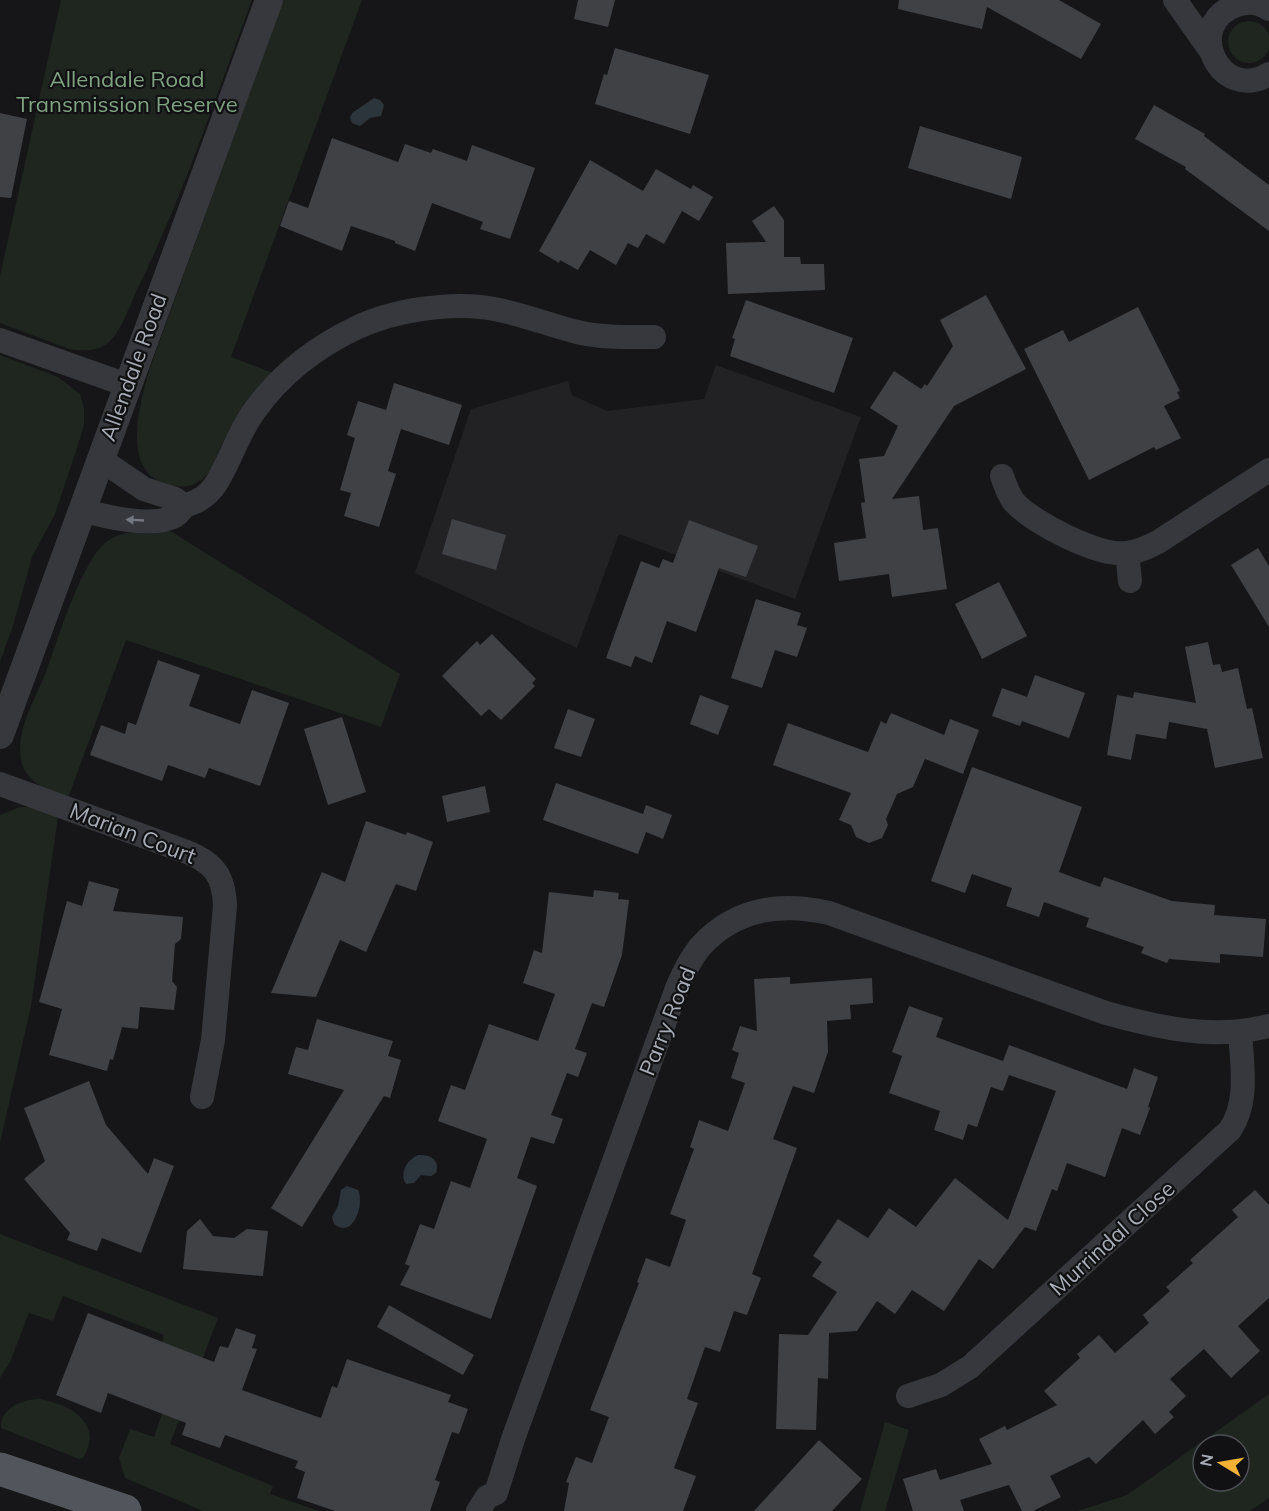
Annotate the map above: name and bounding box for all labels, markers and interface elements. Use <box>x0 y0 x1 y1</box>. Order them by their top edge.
park label: Allendale Road Transmission Reserve <box>16 65 238 118</box>
street label: Allendale Road <box>93 289 173 445</box>
one-way arrow <box>126 515 145 524</box>
street label: Marian Court <box>66 796 200 870</box>
street label: Parry Road <box>632 962 702 1080</box>
street label: Murrindal Close <box>1044 1174 1180 1302</box>
north arrow <box>1191 1433 1251 1493</box>
text: N <box>1195 1452 1217 1468</box>

